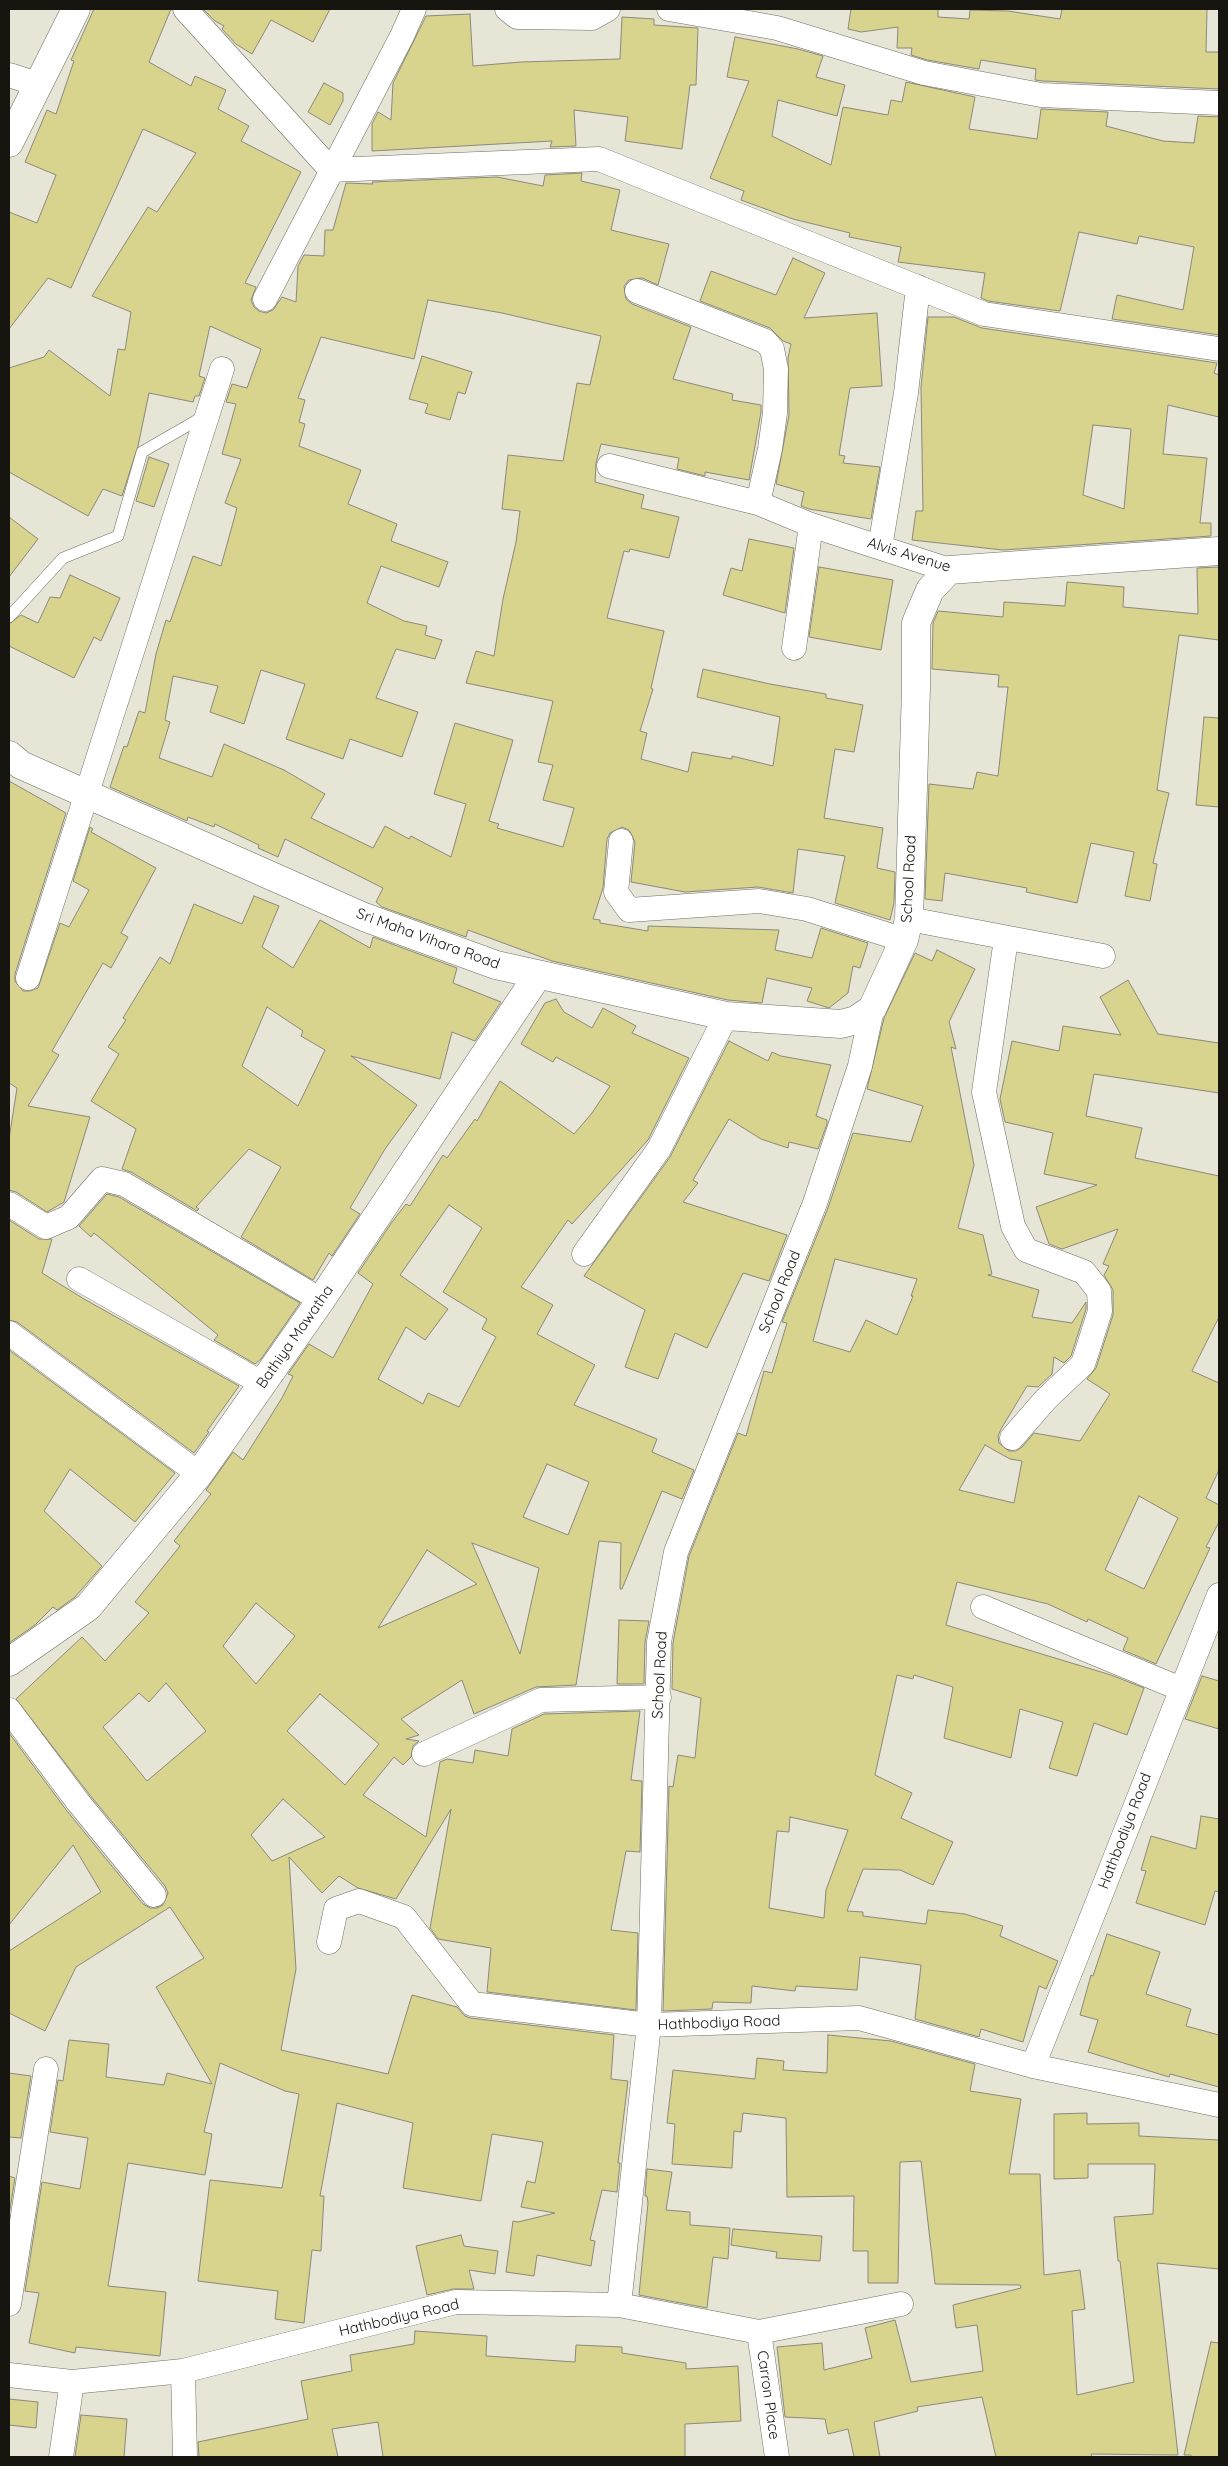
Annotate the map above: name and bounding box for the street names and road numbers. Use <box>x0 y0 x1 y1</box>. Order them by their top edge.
street label: Alvis Avenue <box>865 534 953 576</box>
street label: School Road <box>898 835 920 923</box>
street label: Sri Maha Vihara Road <box>354 905 502 973</box>
street label: School Road <box>755 1248 805 1336</box>
street label: Bathiya Mawatha <box>253 1282 337 1392</box>
street label: School Road <box>649 1631 671 1719</box>
street label: Hathbodiya Road <box>1095 1770 1155 1892</box>
street label: Hathbodiya Road <box>657 2012 781 2034</box>
street label: Hathbodiya Road <box>337 2295 461 2341</box>
street label: Carron Place <box>753 2349 783 2441</box>

